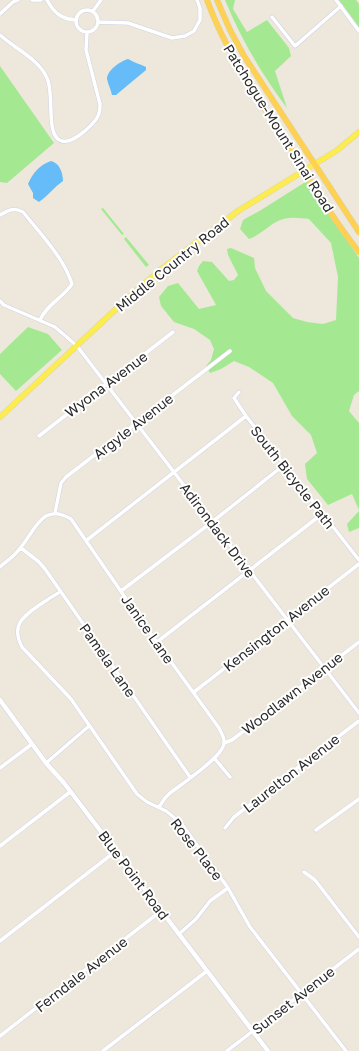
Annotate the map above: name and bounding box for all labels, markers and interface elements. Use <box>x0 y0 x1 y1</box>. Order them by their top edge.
street label: Patchogue-Mount Sinai Road <box>220 41 338 215</box>
street label: Middle Country Road <box>112 213 232 315</box>
street label: Wyona Avenue <box>61 347 151 421</box>
street label: Argyle Avenue <box>90 390 176 462</box>
street label: South Bicycle Path <box>247 422 339 532</box>
street label: Adirondack Drive <box>177 479 259 581</box>
street label: Kensington Avenue <box>220 581 332 675</box>
street label: Janice Lane <box>118 591 178 667</box>
street label: Pamela Lane <box>76 620 140 700</box>
street label: Woodlawn Avenue <box>238 648 346 738</box>
street label: Laurelton Avenue <box>239 730 343 816</box>
street label: Rose Place <box>167 815 227 883</box>
street label: Blue Point Road <box>95 827 173 923</box>
street label: Ferndale Avenue <box>32 933 130 1015</box>
street label: Sunset Avenue <box>248 962 338 1038</box>

